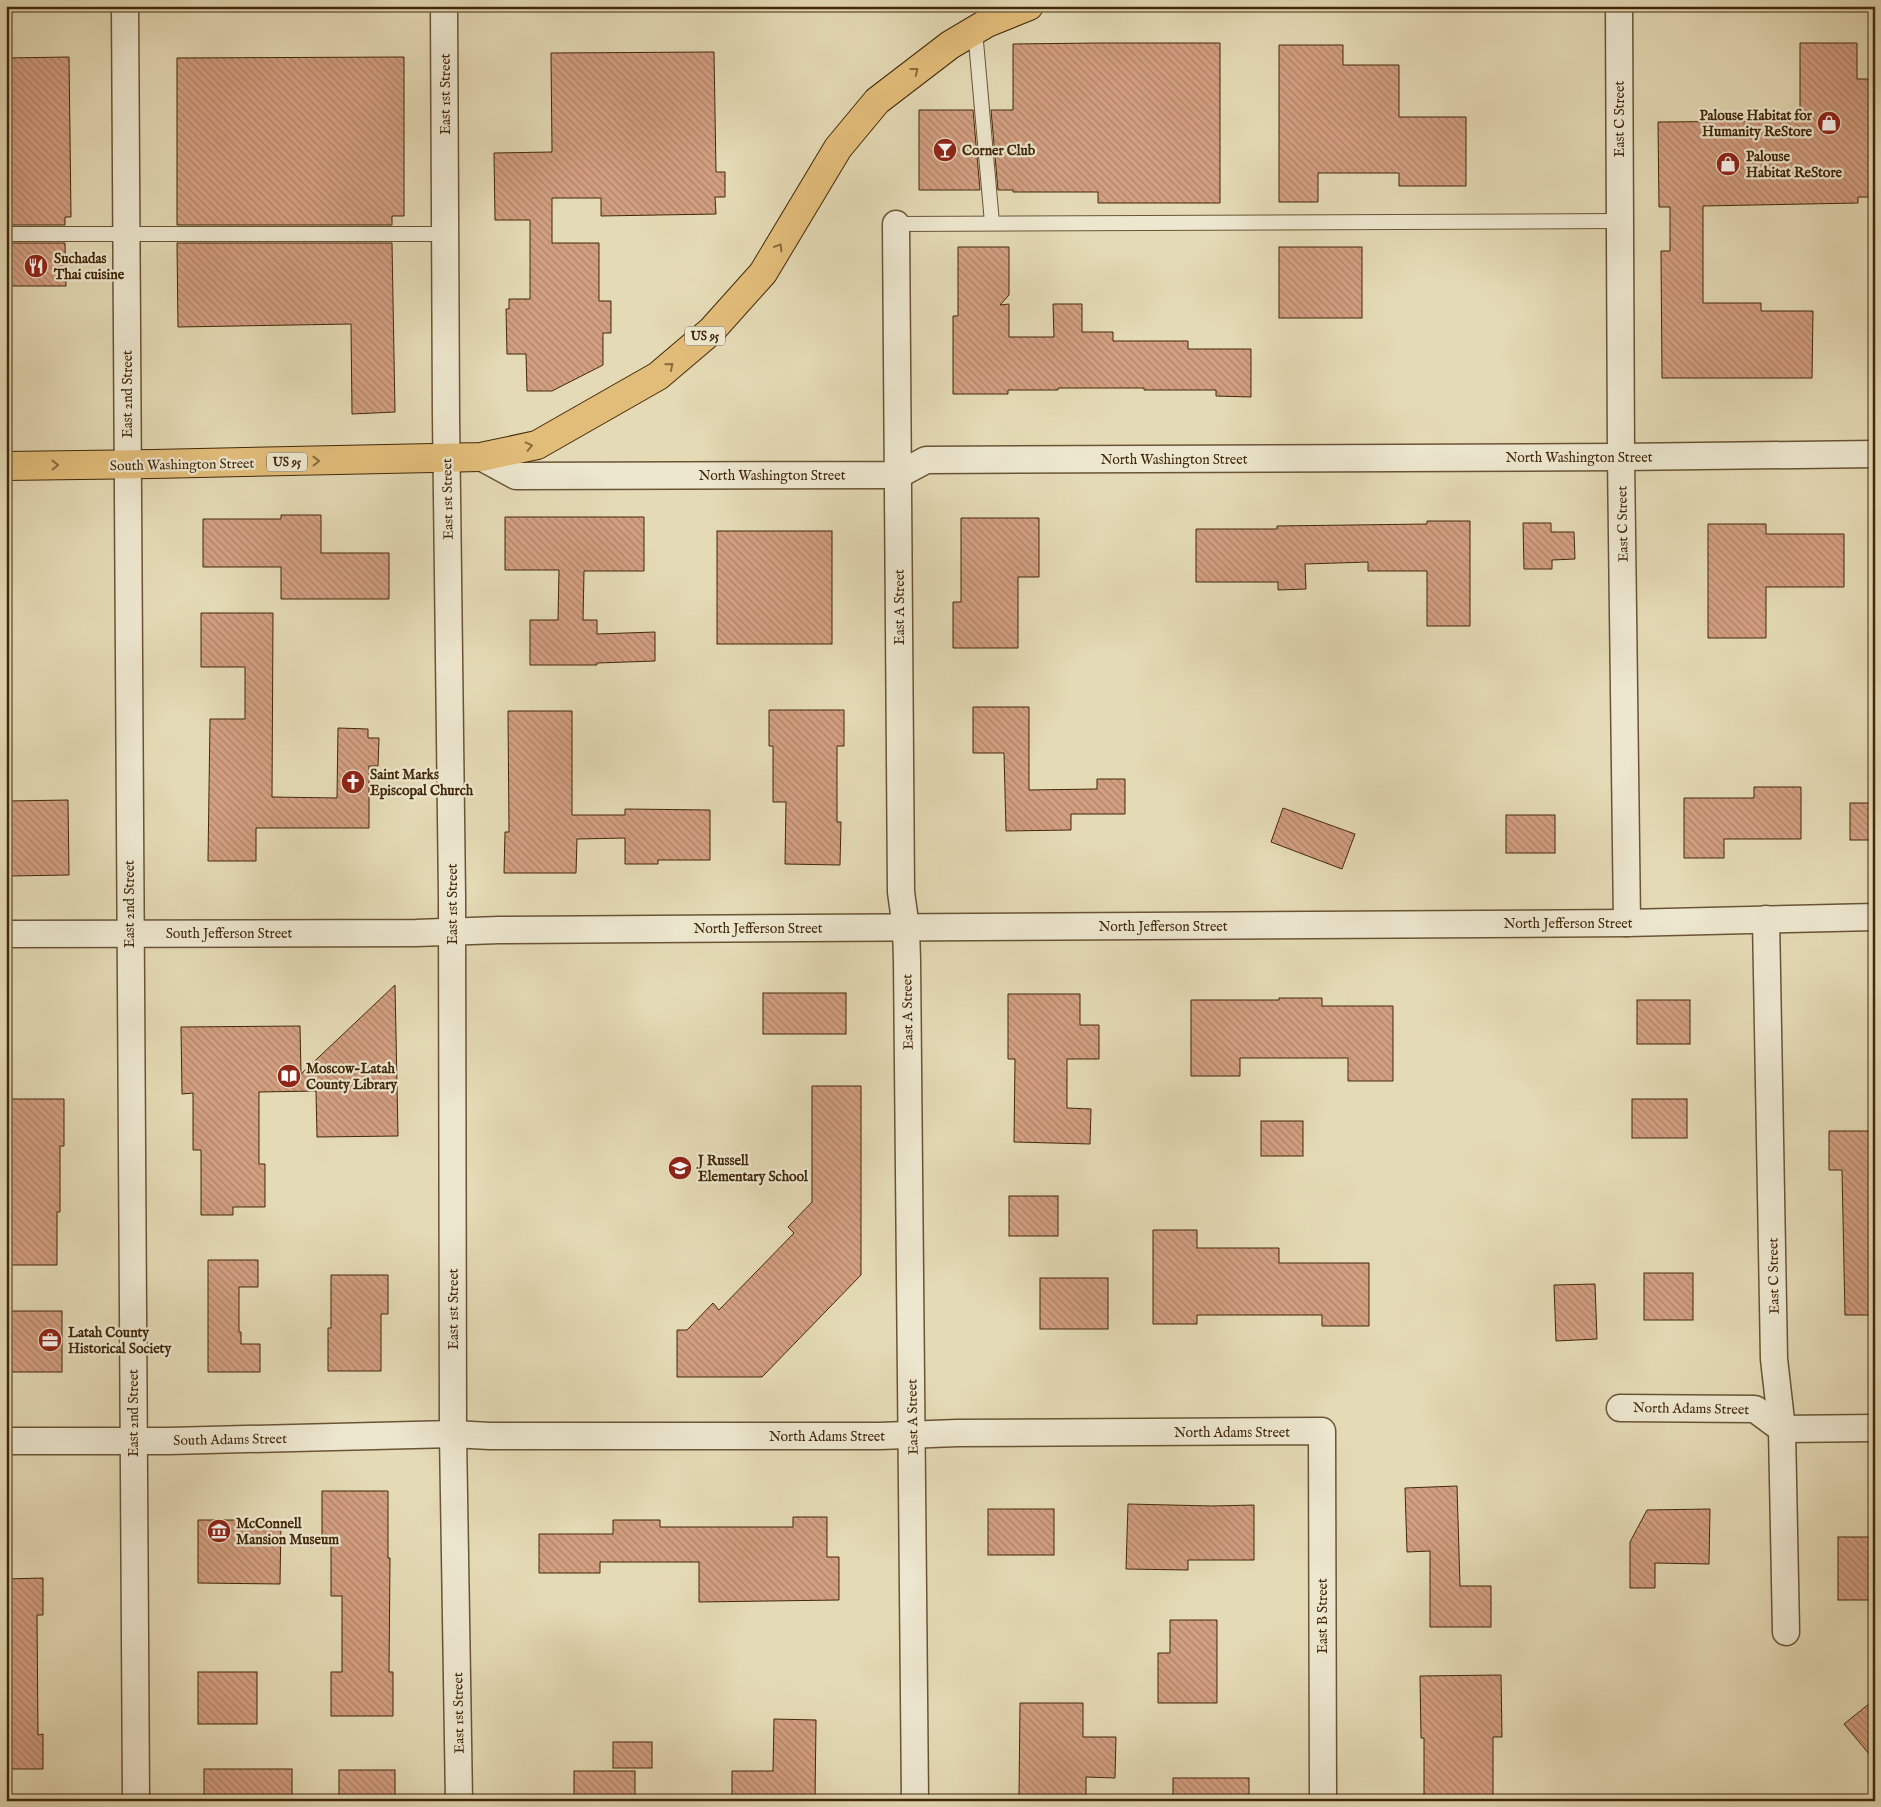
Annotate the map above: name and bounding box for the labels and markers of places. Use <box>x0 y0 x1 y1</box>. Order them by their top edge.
place label: Palouse Habitat for Humanity ReStore <box>1699 107 1813 141</box>
shop icon: Palouse Habitat for Humanity ReStore <box>1816 110 1842 136</box>
bar icon: Corner Club <box>932 137 958 163</box>
place label: Corner Club <box>962 142 1036 160</box>
place label: Palouse Habitat ReStore <box>1746 148 1843 182</box>
shop icon: Palouse Habitat ReStore <box>1715 151 1741 177</box>
place label: Suchadas Thai cuisine <box>53 250 125 284</box>
restaurant icon: Suchadas Thai cuisine <box>23 253 49 279</box>
place label: Saint Marks Episcopal Church <box>370 766 474 800</box>
church icon: Saint Marks Episcopal Church <box>340 769 366 795</box>
place label: Moscow-Latah County Library <box>306 1060 398 1094</box>
library icon: Moscow-Latah County Library <box>276 1063 302 1089</box>
place label: J Russell Elementary School <box>696 1152 809 1186</box>
school or university icon: J Russell Elementary School <box>667 1155 693 1181</box>
place label: Latah County Historical Society <box>68 1324 172 1358</box>
office icon: Latah County Historical Society <box>37 1327 63 1353</box>
place label: McConnell Mansion Museum <box>236 1515 339 1549</box>
museum icon: McConnell Mansion Museum <box>206 1518 232 1544</box>

